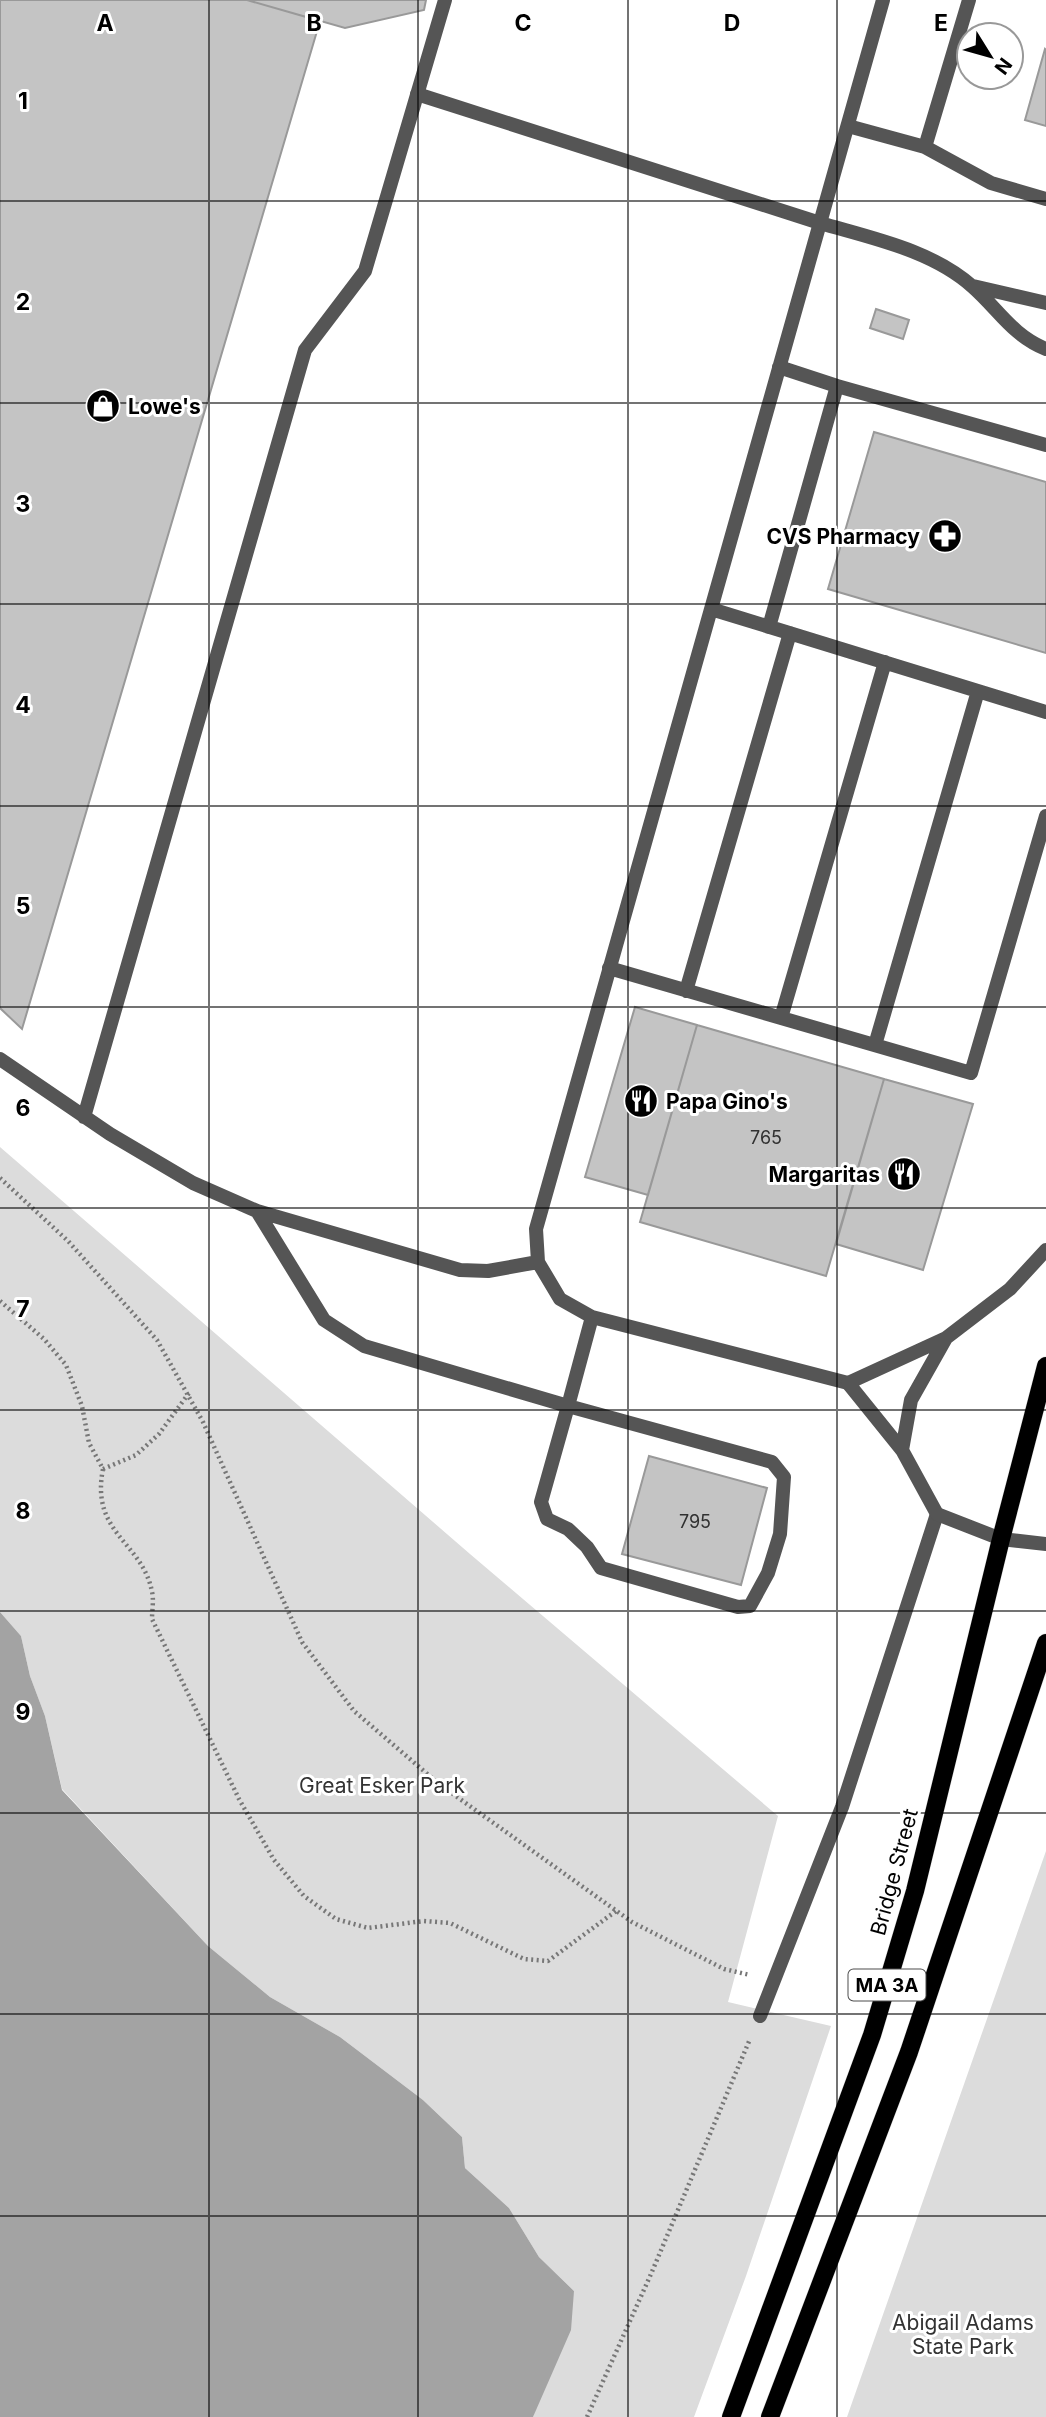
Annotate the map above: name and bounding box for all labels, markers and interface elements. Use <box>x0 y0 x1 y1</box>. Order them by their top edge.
text: A <box>96 9 114 37</box>
text: B <box>306 9 322 37</box>
text: C <box>514 9 532 37</box>
text: D <box>724 9 740 37</box>
text: E <box>934 9 948 37</box>
north arrow <box>955 21 1025 91</box>
text: N <box>990 53 1017 79</box>
text: 1 <box>18 87 28 115</box>
text: 2 <box>16 288 30 316</box>
shop icon: Lowe's <box>84 387 122 425</box>
place label: Lowe's <box>128 394 201 419</box>
text: 3 <box>16 490 30 518</box>
pharmacy icon: CVS Pharmacy <box>926 517 964 555</box>
place label: CVS Pharmacy <box>767 524 920 549</box>
text: 4 <box>15 691 31 719</box>
text: 5 <box>16 892 30 920</box>
restaurant icon: Papa Gino's <box>622 1082 660 1120</box>
place label: Papa Gino's <box>666 1089 788 1114</box>
text: 6 <box>16 1094 30 1122</box>
house number: 765 <box>750 1127 782 1148</box>
restaurant icon: Margaritas <box>885 1155 923 1193</box>
place label: Margaritas <box>769 1162 880 1187</box>
text: 7 <box>16 1295 30 1323</box>
text: 8 <box>16 1497 30 1525</box>
house number: 795 <box>679 1511 711 1532</box>
text: 9 <box>16 1698 30 1726</box>
park label: Great Esker Park <box>299 1773 465 1798</box>
street label: Bridge Street <box>865 1806 923 1938</box>
road number: MA 3A <box>848 1969 926 2000</box>
park label: Abigail Adams State Park <box>892 2310 1034 2359</box>

